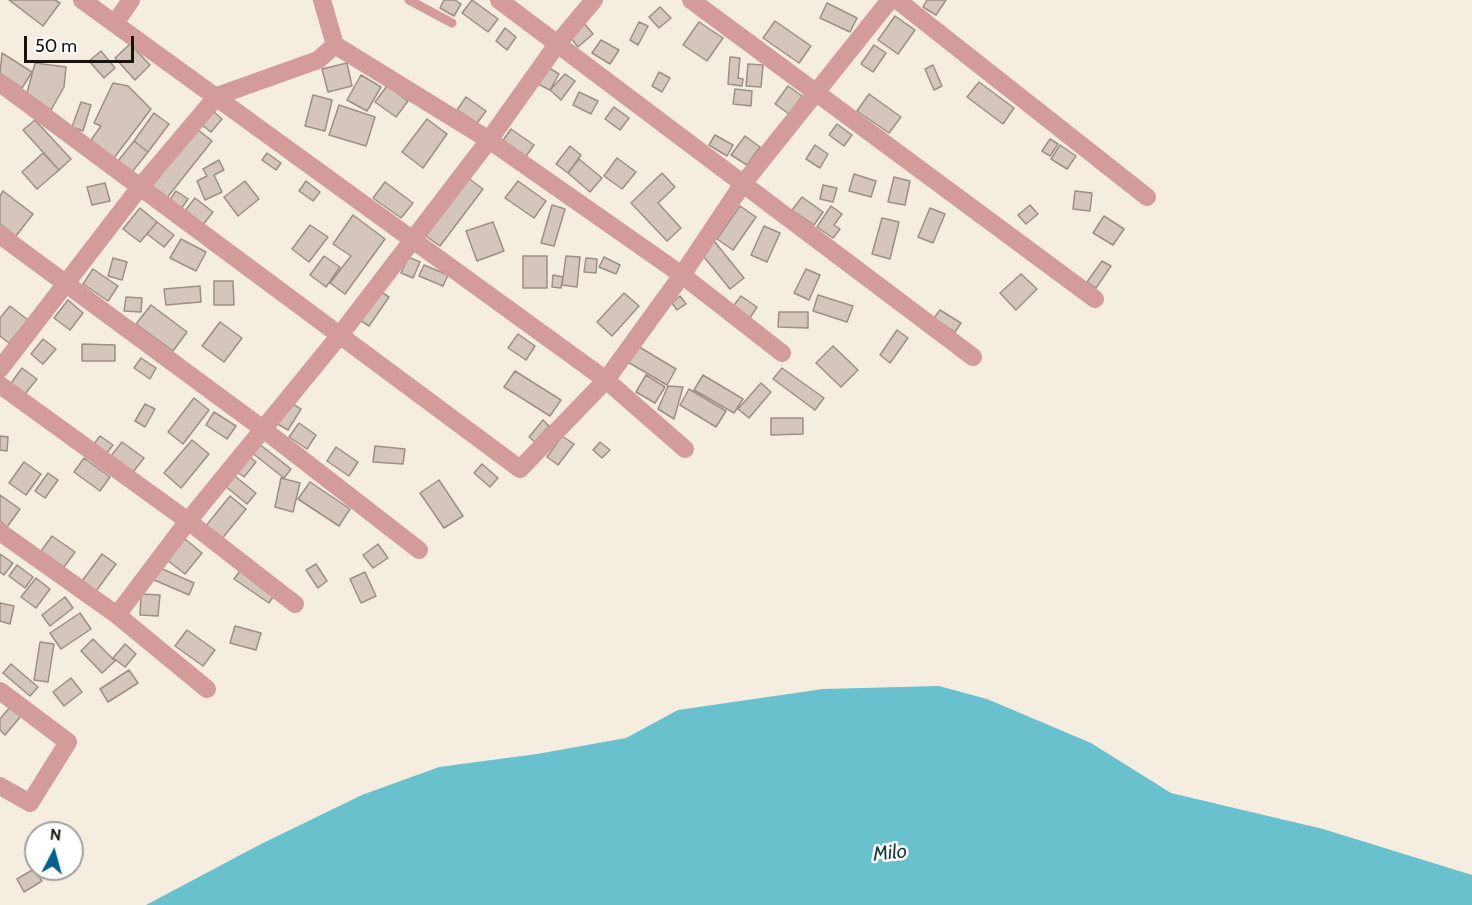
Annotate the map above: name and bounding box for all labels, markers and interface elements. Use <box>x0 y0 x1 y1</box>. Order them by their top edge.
scale bar <box>27 24 136 62</box>
text: 50 m <box>35 35 77 57</box>
north arrow <box>24 821 84 881</box>
text: N <box>49 825 62 845</box>
water label: Milo <box>872 839 908 867</box>

